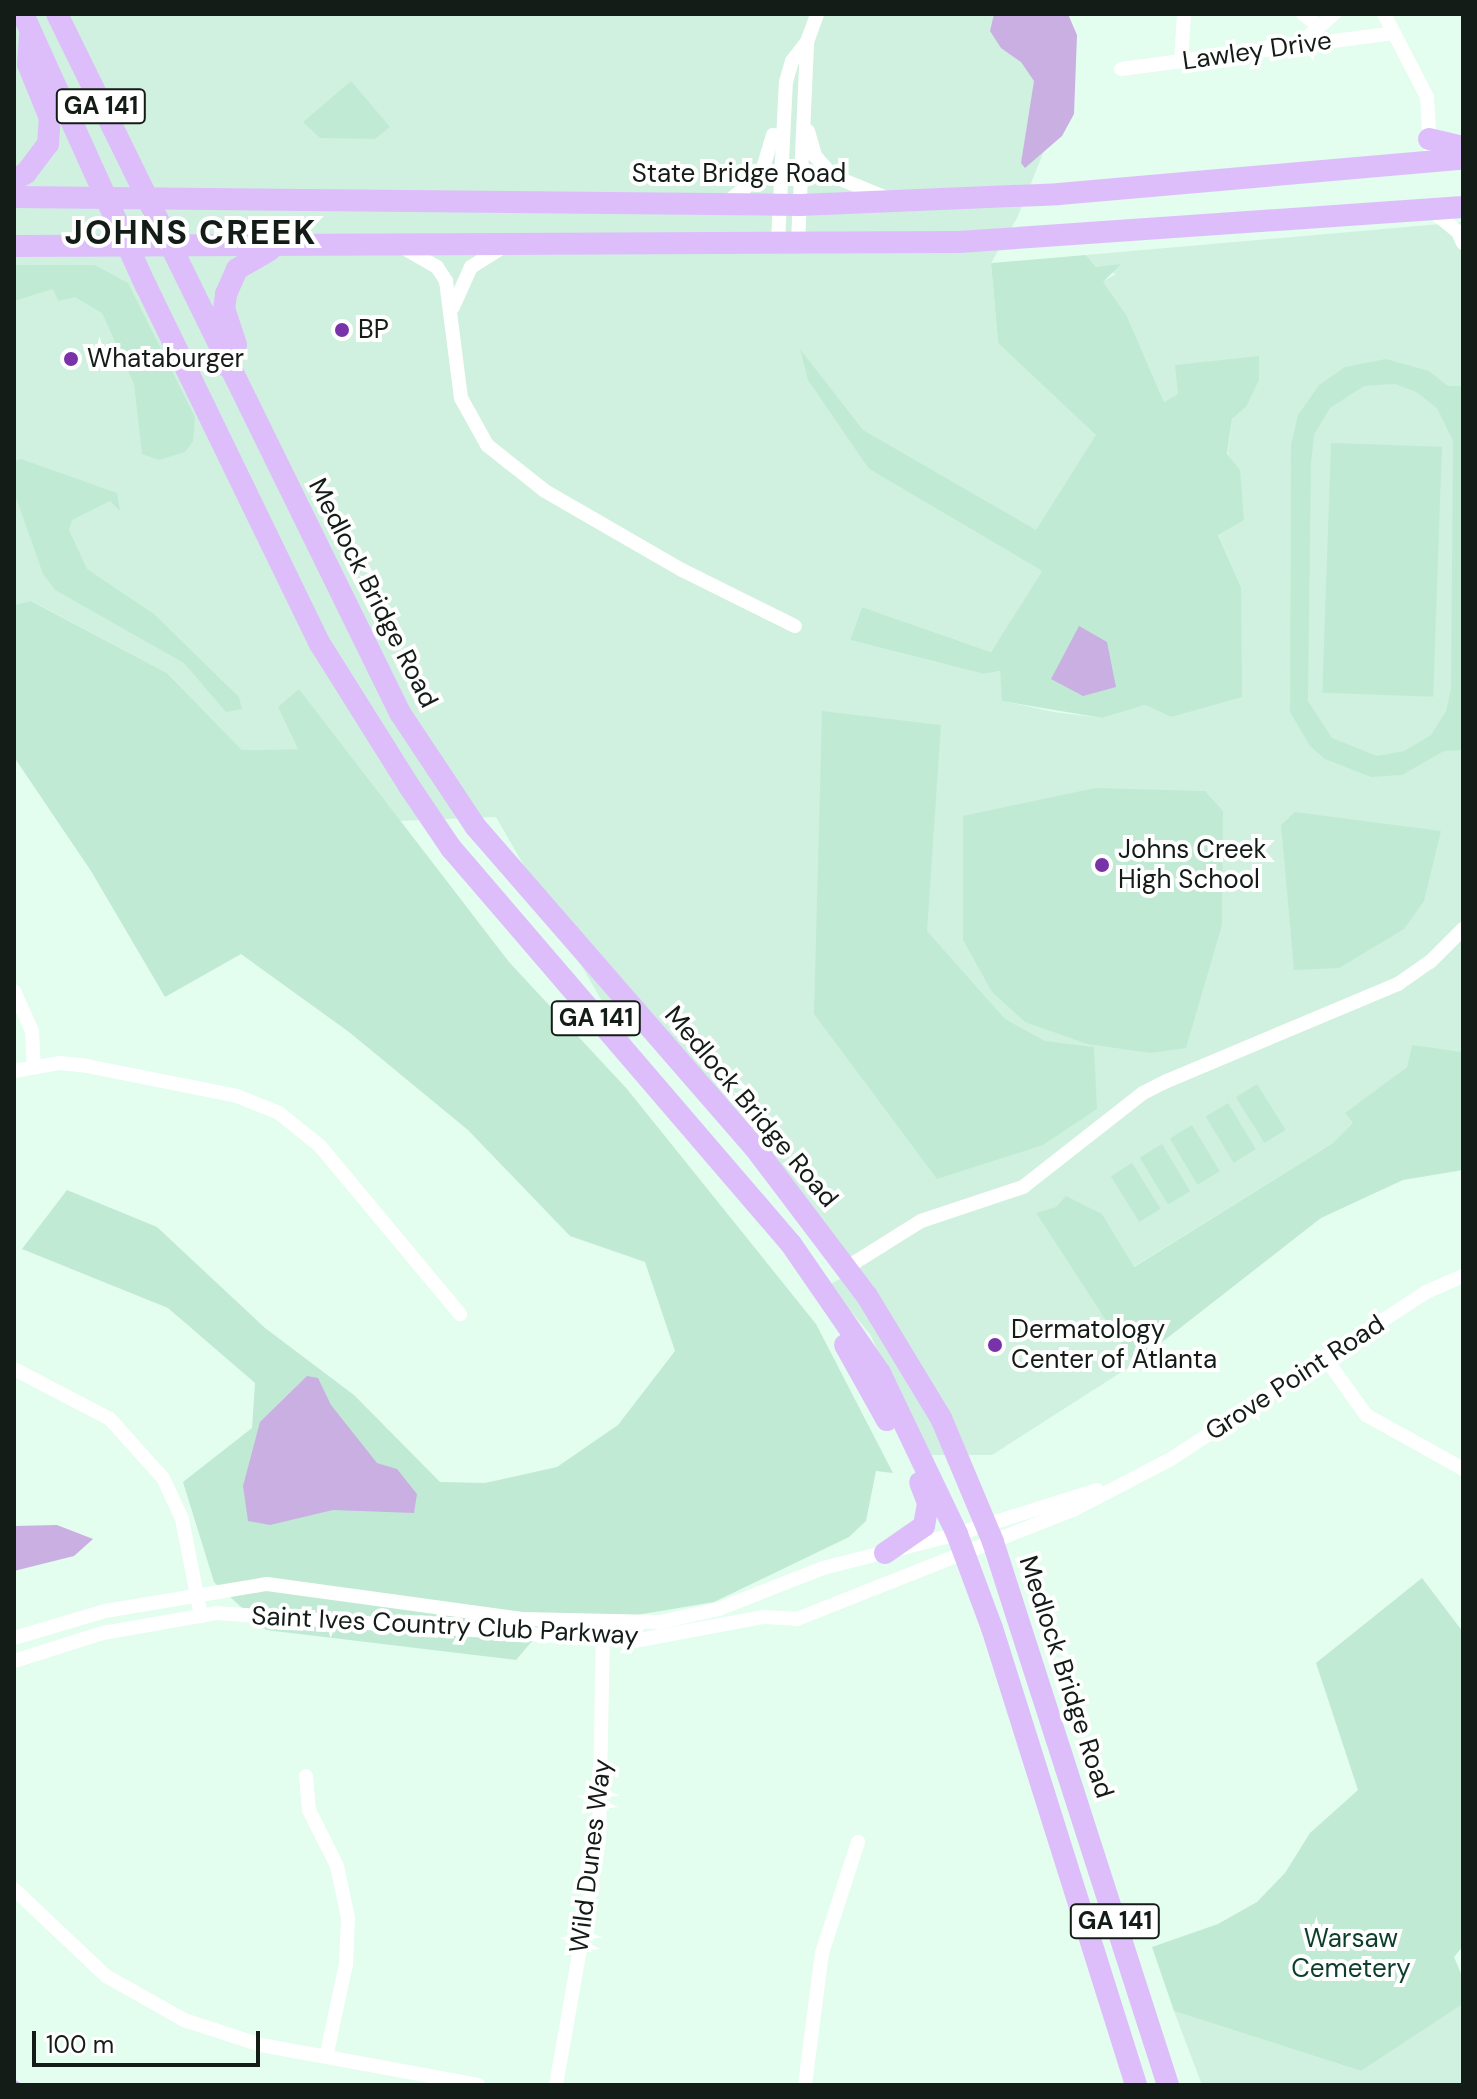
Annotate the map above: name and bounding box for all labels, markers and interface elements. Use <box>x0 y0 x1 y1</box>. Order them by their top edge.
street label: Lawley Drive <box>1180 25 1334 77</box>
road number: GA 141 <box>55 86 147 126</box>
street label: State Bridge Road <box>632 158 846 190</box>
district label: JOHNS CREEK <box>64 213 318 253</box>
place label: BP <box>358 314 389 346</box>
marker: BP <box>333 321 351 339</box>
place label: Whataburger <box>87 343 244 375</box>
marker: Whataburger <box>62 350 80 368</box>
street label: Medlock Bridge Road <box>302 473 444 713</box>
place label: Johns Creek High School <box>1118 834 1267 896</box>
marker: Johns Creek High School <box>1093 856 1111 874</box>
road number: GA 141 <box>550 998 642 1038</box>
street label: Medlock Bridge Road <box>658 1000 844 1214</box>
street label: Grove Point Road <box>1200 1309 1390 1447</box>
place label: Dermatology Center of Atlanta <box>1011 1314 1217 1376</box>
marker: Dermatology Center of Atlanta <box>986 1336 1004 1354</box>
street label: Medlock Bridge Road <box>1012 1552 1120 1802</box>
street label: Saint Ives Country Club Parkway <box>251 1600 639 1652</box>
street label: Wild Dunes Way <box>564 1757 618 1955</box>
road number: GA 141 <box>1069 1901 1161 1941</box>
park label: Warsaw Cemetery <box>1291 1923 1411 1984</box>
scale bar <box>36 2015 264 2065</box>
text: 100 m <box>46 2029 114 2060</box>

